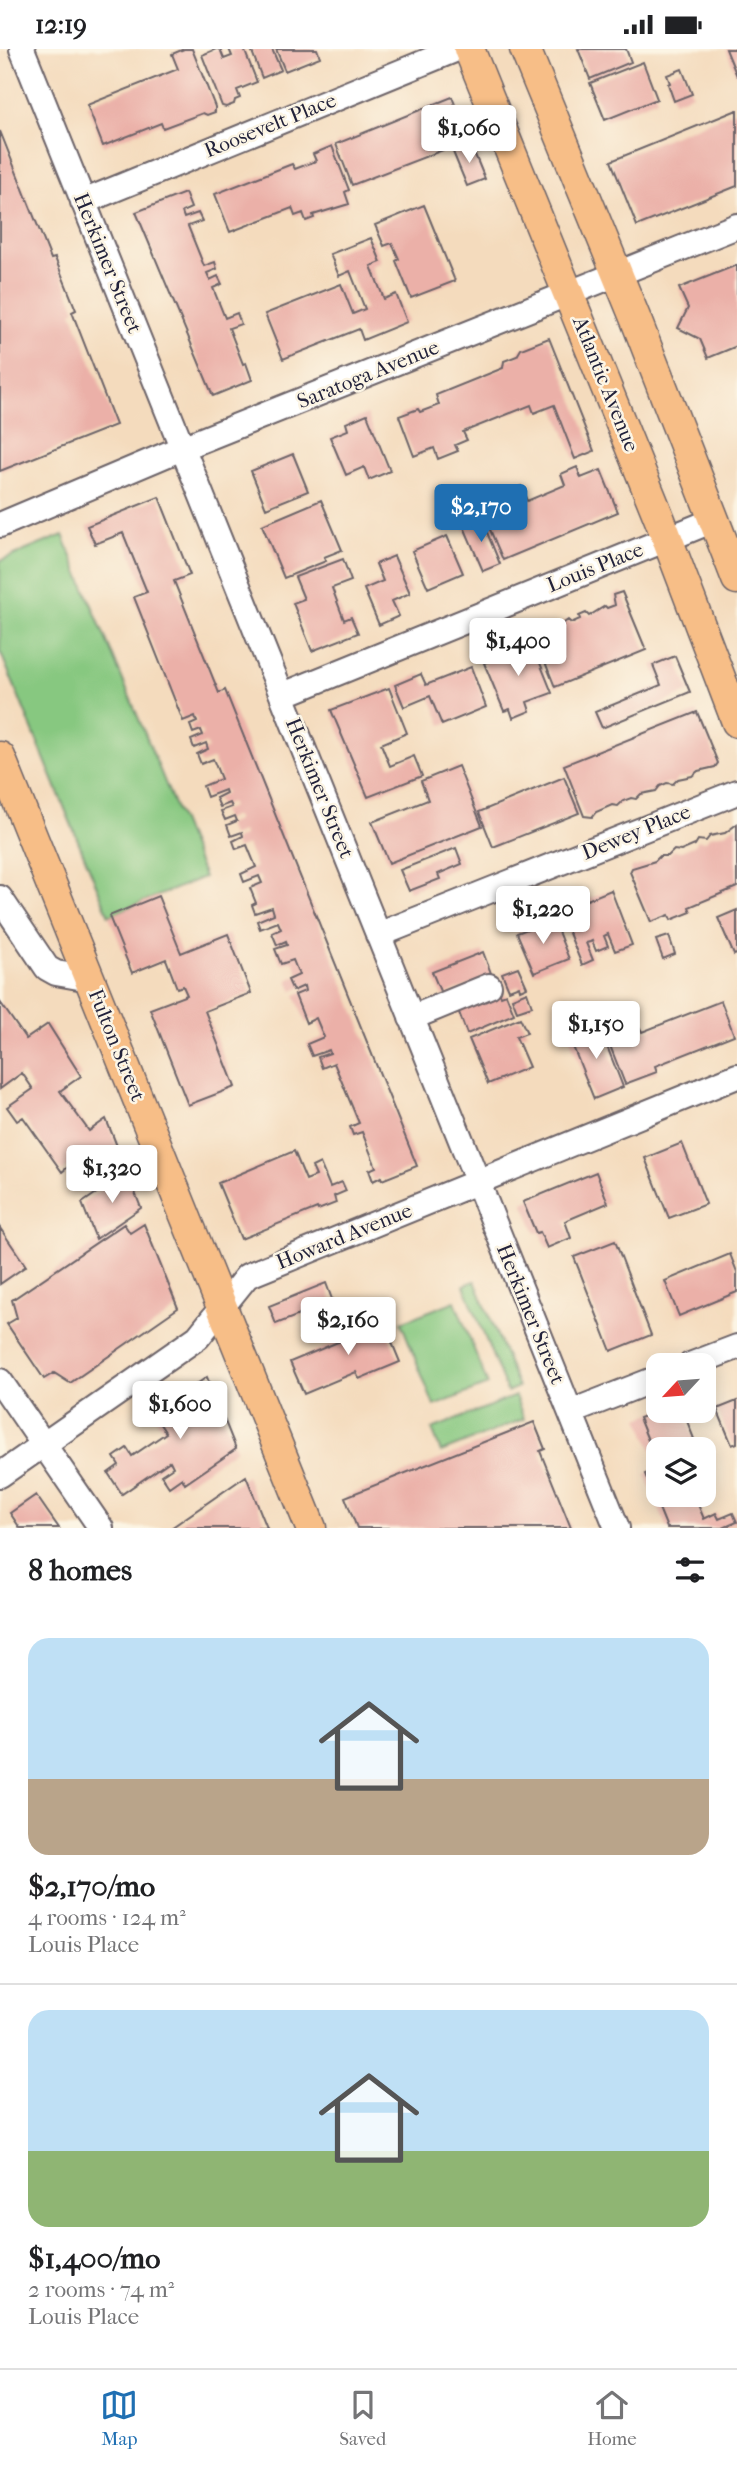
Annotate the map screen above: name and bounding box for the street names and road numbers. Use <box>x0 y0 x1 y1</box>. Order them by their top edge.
street label: Roosevelt Place <box>201 88 339 162</box>
street label: Herkimer Street <box>69 189 147 337</box>
street label: Atlantic Avenue <box>568 312 644 455</box>
street label: Saratoga Avenue <box>294 335 442 413</box>
street label: Louis Place <box>543 537 647 597</box>
street label: Herkimer Street <box>281 714 359 862</box>
street label: Dewey Place <box>578 799 694 865</box>
street label: Fulton Street <box>84 985 151 1105</box>
street label: Howard Avenue <box>273 1198 415 1274</box>
street label: Herkimer Street <box>492 1240 570 1388</box>

